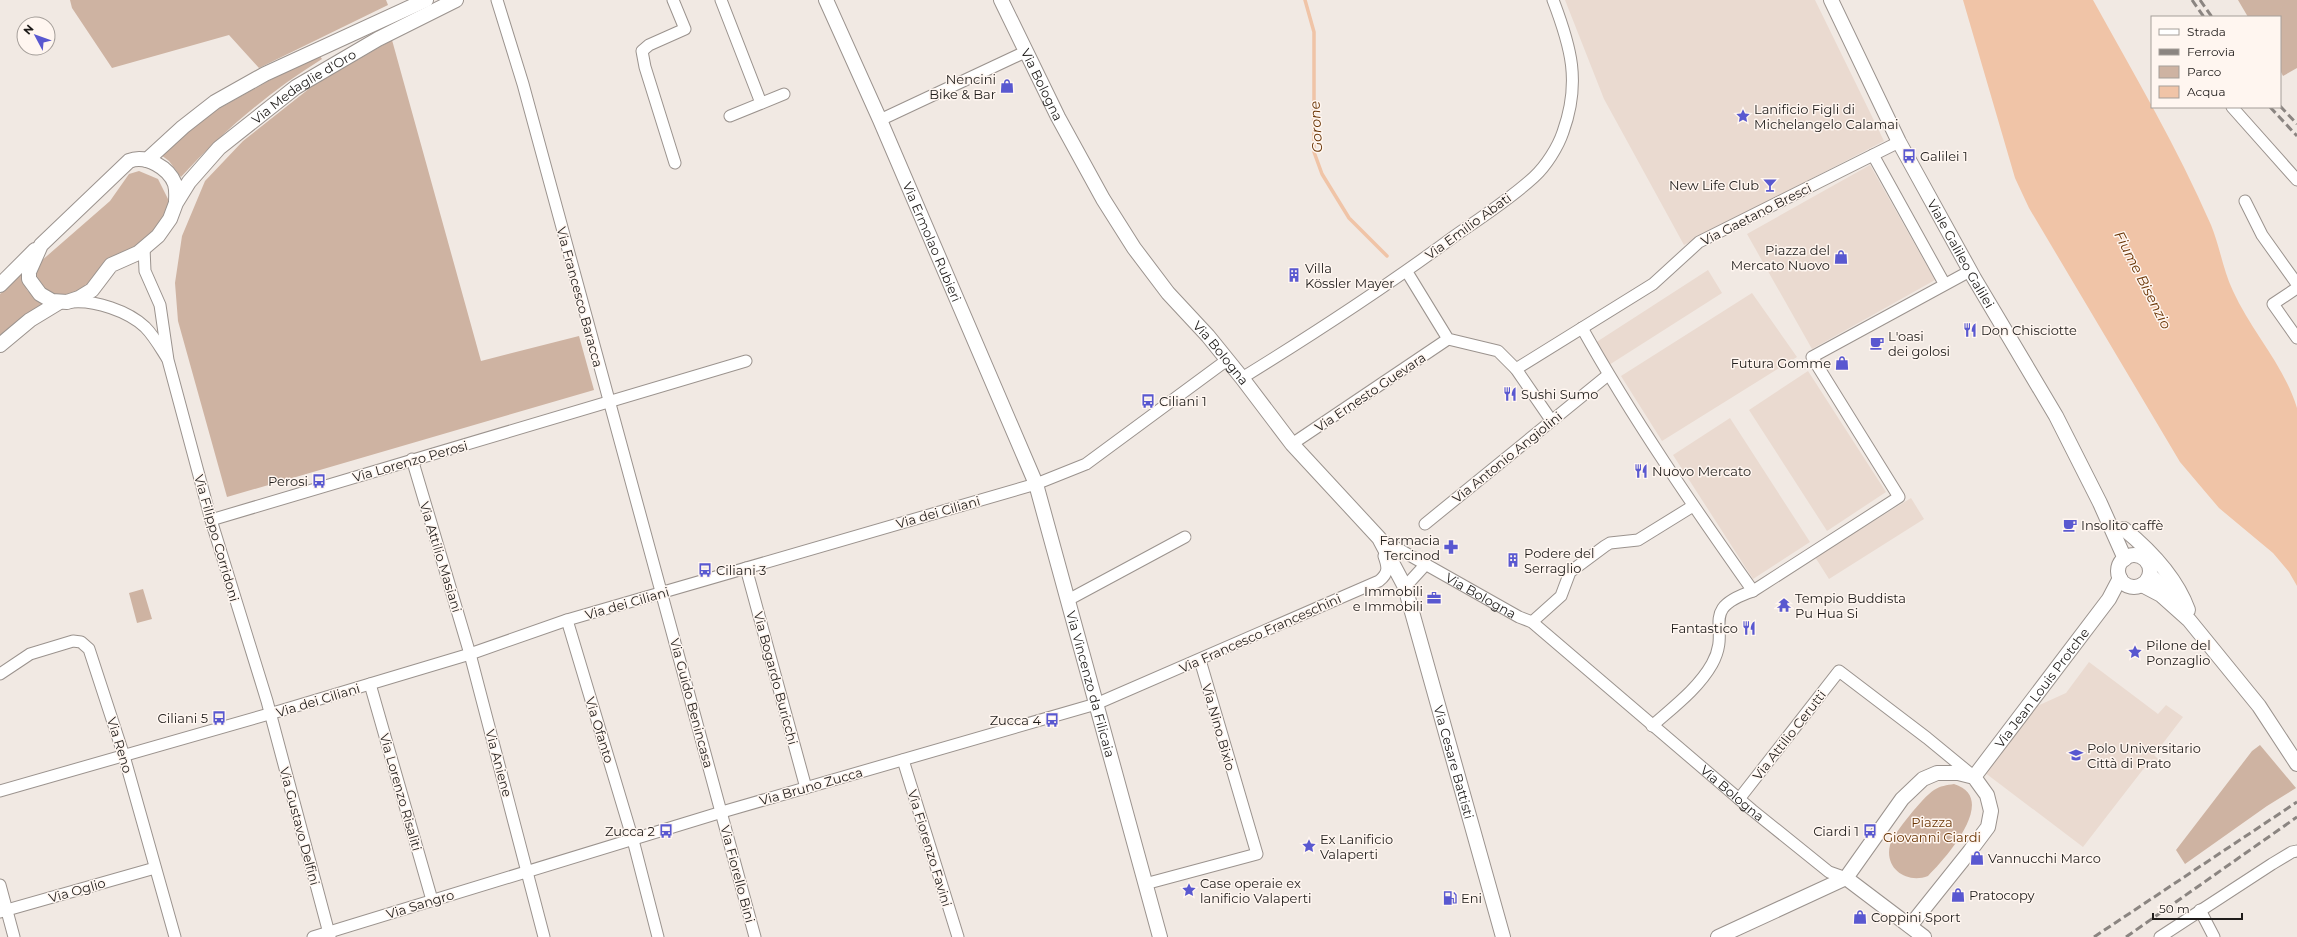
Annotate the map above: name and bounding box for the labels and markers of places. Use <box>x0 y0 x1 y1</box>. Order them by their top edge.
place label: Nencini Bike & Bar <box>929 71 996 102</box>
shop icon: Nencini Bike & Bar <box>999 78 1015 94</box>
place label: Lanificio Figli di Michelangelo Calamai <box>1754 101 1898 132</box>
place icon: Lanificio Figli di Michelangelo Calamai <box>1735 108 1751 124</box>
bus stop icon: Galilei 1 <box>1901 148 1917 164</box>
place label: Galilei 1 <box>1920 148 1968 164</box>
place label: New Life Club <box>1669 177 1759 193</box>
bar icon: New Life Club <box>1762 177 1778 193</box>
place label: Piazza del Mercato Nuovo <box>1731 242 1830 273</box>
shop icon: Piazza del Mercato Nuovo <box>1833 249 1849 265</box>
place label: Villa Kössler Mayer <box>1305 260 1395 291</box>
building icon: Villa Kössler Mayer <box>1286 267 1302 283</box>
restaurant icon: Don Chisciotte <box>1962 322 1978 338</box>
place label: Don Chisciotte <box>1981 322 2077 338</box>
place label: L'oasi dei golosi <box>1888 328 1950 359</box>
cafe icon: L'oasi dei golosi <box>1869 335 1885 351</box>
place label: Futura Gomme <box>1731 355 1831 371</box>
shop icon: Futura Gomme <box>1834 355 1850 371</box>
restaurant icon: Sushi Sumo <box>1502 386 1518 402</box>
place label: Sushi Sumo <box>1521 386 1598 402</box>
bus stop icon: Ciliani 1 <box>1140 393 1156 409</box>
place label: Ciliani 1 <box>1159 393 1207 409</box>
restaurant icon: Nuovo Mercato <box>1633 463 1649 479</box>
place label: Nuovo Mercato <box>1652 463 1751 479</box>
place label: Perosi <box>268 473 308 489</box>
bus stop icon: Perosi <box>311 473 327 489</box>
cafe icon: Insolito caffè <box>2062 517 2078 533</box>
place label: Insolito caffè <box>2081 517 2163 533</box>
place label: Farmacia Tercinod <box>1379 532 1440 563</box>
pharmacy icon: Farmacia Tercinod <box>1443 539 1459 555</box>
place label: Podere del Serraglio <box>1524 545 1594 576</box>
building icon: Podere del Serraglio <box>1505 552 1521 568</box>
bus stop icon: Ciliani 3 <box>697 562 713 578</box>
place label: Ciliani 3 <box>716 562 766 578</box>
place label: Immobili e Immobili <box>1353 583 1423 614</box>
office icon: Immobili e Immobili <box>1426 590 1442 606</box>
place label: Tempio Buddista Pu Hua Si <box>1795 590 1906 621</box>
temple icon: Tempio Buddista Pu Hua Si <box>1776 597 1792 613</box>
place label: Fantastico <box>1670 620 1738 636</box>
restaurant icon: Fantastico <box>1741 620 1757 636</box>
place label: Pilone del Ponzaglio <box>2146 637 2211 668</box>
place icon: Pilone del Ponzaglio <box>2127 644 2143 660</box>
place label: Ciliani 5 <box>158 710 208 726</box>
bus stop icon: Ciliani 5 <box>211 710 227 726</box>
place label: Zucca 4 <box>990 712 1041 728</box>
bus stop icon: Zucca 4 <box>1044 712 1060 728</box>
place label: Polo Universitario Città di Prato <box>2087 740 2201 771</box>
school or university icon: Polo Universitario Città di Prato <box>2068 747 2084 763</box>
place label: Zucca 2 <box>605 823 655 839</box>
bus stop icon: Zucca 2 <box>658 823 674 839</box>
place label: Ciardi 1 <box>1813 823 1859 839</box>
bus stop icon: Ciardi 1 <box>1862 823 1878 839</box>
place label: Ex Lanificio Valaperti <box>1320 831 1393 862</box>
place icon: Ex Lanificio Valaperti <box>1301 838 1317 854</box>
shop icon: Vannucchi Marco <box>1969 850 1985 866</box>
place label: Vannucchi Marco <box>1988 850 2101 866</box>
place label: Case operaie ex lanificio Valaperti <box>1200 875 1312 906</box>
place icon: Case operaie ex lanificio Valaperti <box>1181 882 1197 898</box>
shop icon: Pratocopy <box>1950 887 1966 903</box>
place label: Pratocopy <box>1969 887 2036 903</box>
fuel station icon: Eni <box>1442 890 1458 906</box>
place label: Eni <box>1461 890 1482 906</box>
shop icon: Coppini Sport <box>1852 909 1868 925</box>
place label: Coppini Sport <box>1871 909 1961 925</box>

